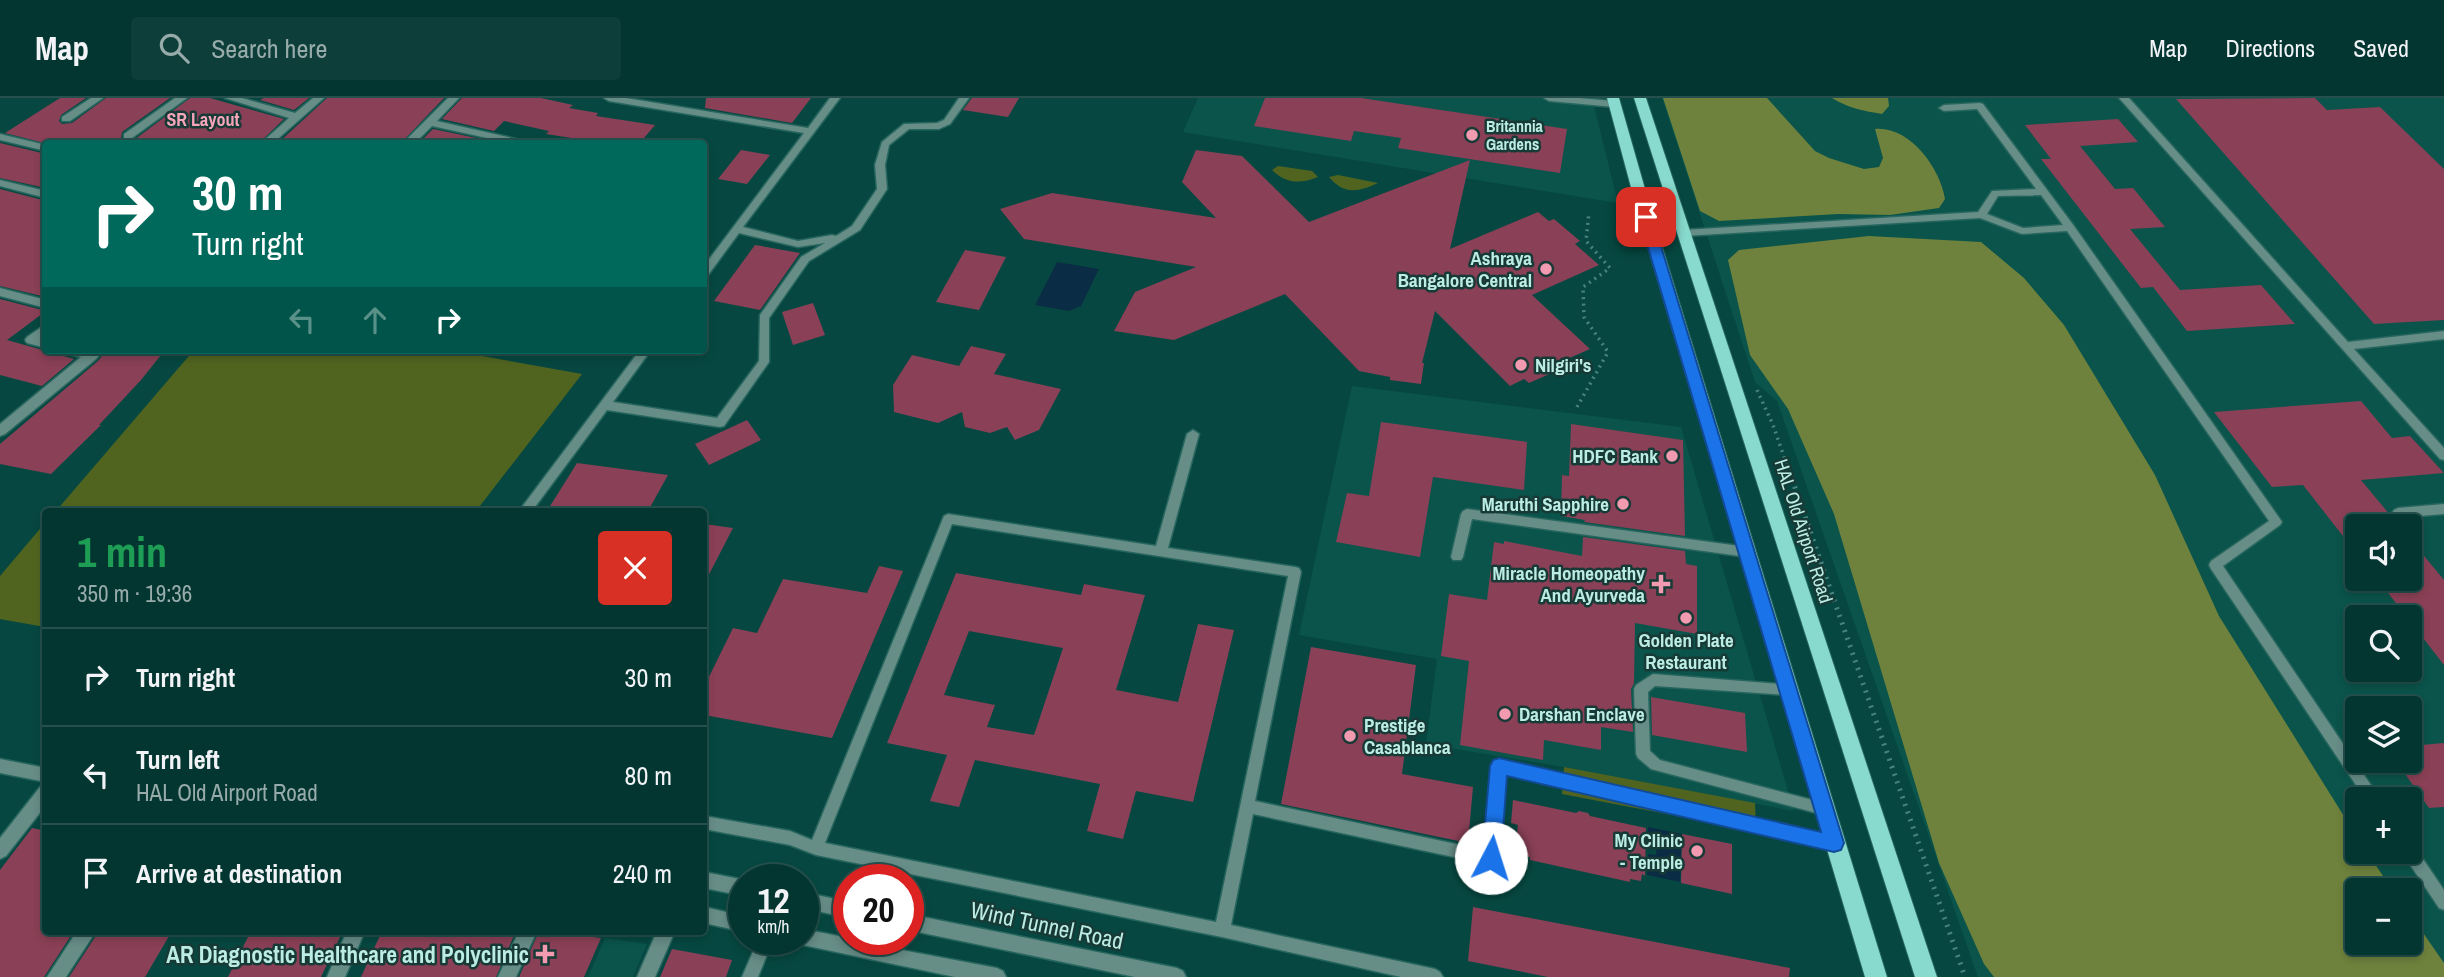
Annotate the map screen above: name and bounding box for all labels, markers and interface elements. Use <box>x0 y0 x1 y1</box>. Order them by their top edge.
search box <box>131 17 621 80</box>
text: Map <box>35 26 89 70</box>
icon: search <box>155 29 193 67</box>
text: Search here <box>211 31 327 66</box>
text: Map <box>2149 32 2187 64</box>
text: Directions <box>2225 32 2315 64</box>
text: Saved <box>2353 32 2409 64</box>
district label: SR Layout <box>167 107 240 132</box>
place label: Britannia Gardens <box>1486 115 1544 155</box>
marker: Britannia Gardens <box>1464 127 1480 143</box>
text: 30 m <box>192 159 284 225</box>
icon: right <box>77 168 168 259</box>
pin <box>1616 187 1676 247</box>
icon: arrive <box>1627 198 1665 236</box>
text: Turn right <box>192 222 304 265</box>
place label: Ashraya Bangalore Central <box>1398 245 1532 293</box>
marker: Ashraya Bangalore Central <box>1538 261 1554 277</box>
icon: left <box>283 301 321 339</box>
icon: ahead <box>356 301 394 339</box>
icon: right <box>429 301 467 339</box>
place label: Nilgiri's <box>1535 352 1592 378</box>
marker: Nilgiri's <box>1513 357 1529 373</box>
place label: HDFC Bank <box>1572 443 1658 469</box>
marker: HDFC Bank <box>1664 448 1680 464</box>
street label: HAL Old Airport Road <box>1768 456 1840 606</box>
place label: Maruthi Sapphire <box>1482 491 1609 517</box>
marker: Maruthi Sapphire <box>1615 496 1631 512</box>
map controls <box>2345 514 2422 955</box>
button: sound <box>2345 514 2422 591</box>
text: 1 min <box>77 524 167 580</box>
button: close <box>598 531 672 605</box>
place label: Miracle Homeopathy And Ayurveda <box>1493 560 1645 608</box>
marker: Miracle Homeopathy And Ayurveda <box>1651 574 1671 594</box>
text: 350 m · 19:36 <box>77 578 192 609</box>
button: search <box>2345 605 2422 682</box>
marker: Golden Plate Restaurant <box>1678 610 1694 626</box>
place label: Golden Plate Restaurant <box>1638 627 1734 675</box>
icon: right <box>77 658 115 696</box>
text: Turn right <box>136 660 235 695</box>
text: 30 m <box>625 660 672 695</box>
button: layers <box>2345 696 2422 773</box>
place label: Darshan Enclave <box>1519 701 1645 727</box>
marker: Darshan Enclave <box>1497 706 1513 722</box>
place label: Prestige Casablanca <box>1364 712 1451 760</box>
marker: Prestige Casablanca <box>1342 728 1358 744</box>
text: Turn left <box>136 742 220 777</box>
icon: left <box>77 756 115 794</box>
text: 80 m <box>625 758 672 793</box>
text: HAL Old Airport Road <box>136 777 318 808</box>
button: + <box>2345 787 2422 864</box>
position arrow <box>1454 821 1528 895</box>
place label: My Clinic - Temple <box>1615 827 1683 875</box>
marker: My Clinic - Temple <box>1689 843 1705 859</box>
icon: arrive <box>77 854 115 892</box>
text: Arrive at destination <box>136 856 342 891</box>
text: 240 m <box>613 856 672 891</box>
speed limit sign: 20 <box>833 864 924 955</box>
text: 12 <box>758 877 789 924</box>
button: − <box>2345 878 2422 955</box>
street label: Wind Tunnel Road <box>968 894 1126 956</box>
text: km/h <box>758 914 790 939</box>
place label: AR Diagnostic Healthcare and Polyclinic <box>166 939 529 970</box>
marker: AR Diagnostic Healthcare and Polyclinic <box>535 944 555 964</box>

